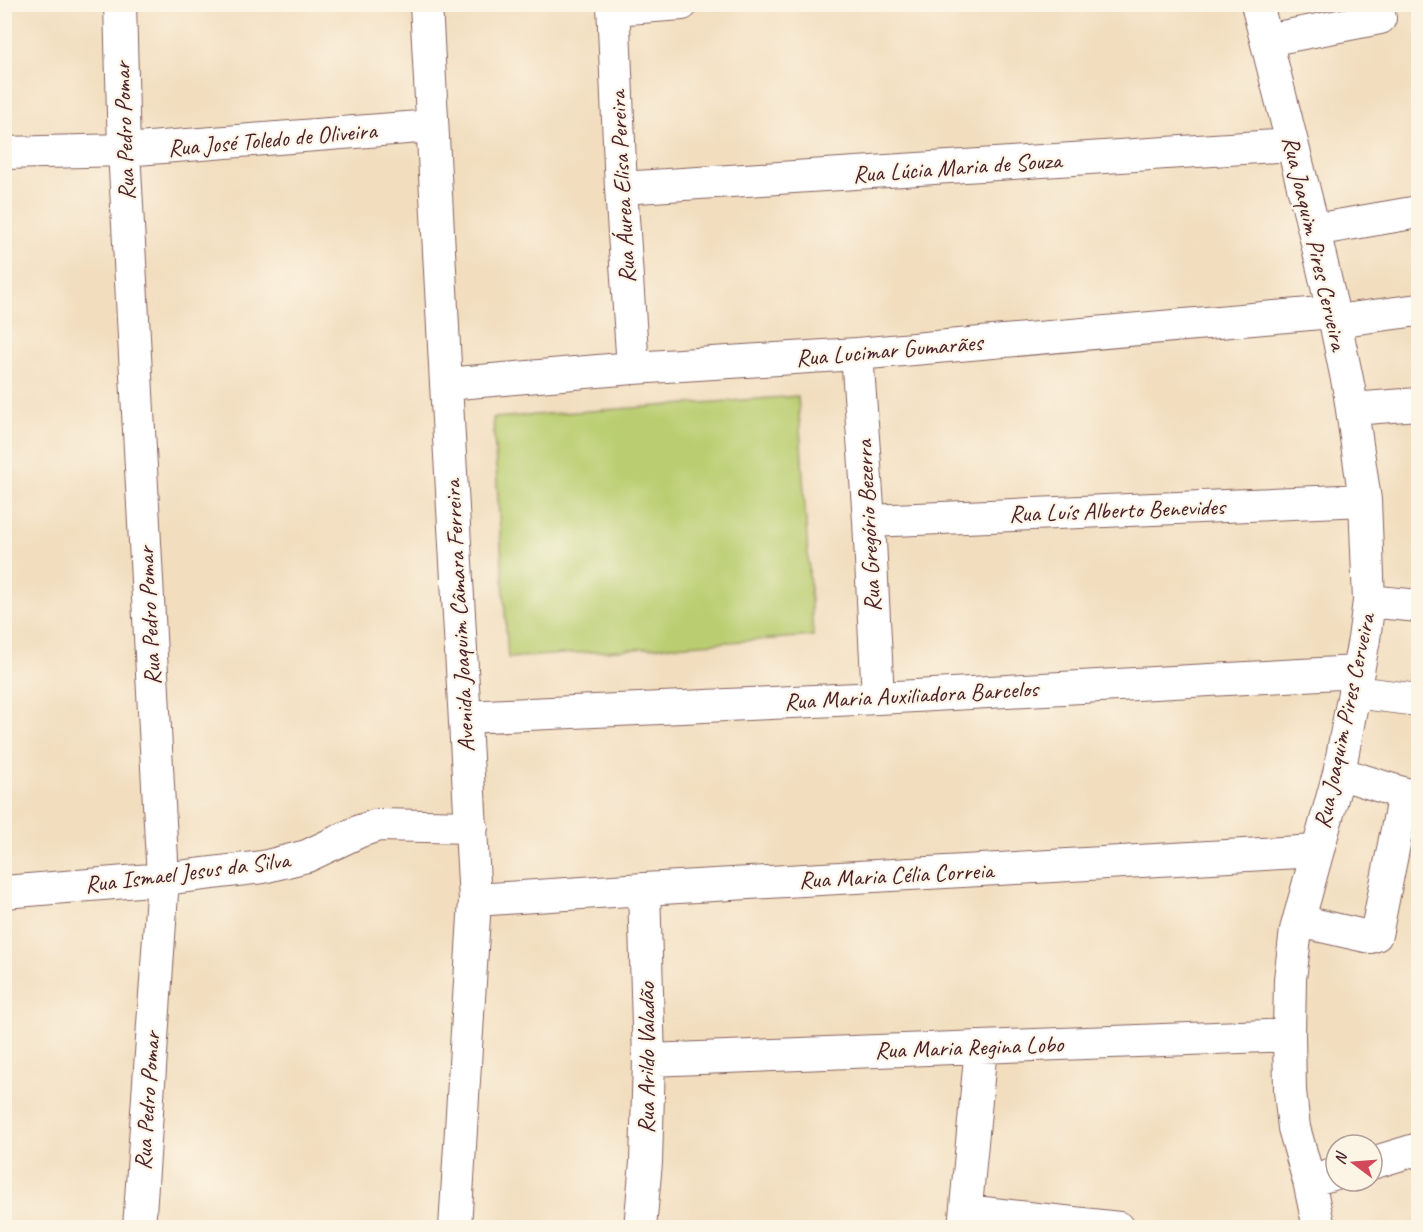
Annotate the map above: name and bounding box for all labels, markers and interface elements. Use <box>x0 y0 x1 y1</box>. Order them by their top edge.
street label: Rua Pedro Pomar <box>107 59 141 201</box>
street label: Rua Áurea Elisa Pereira <box>602 88 642 284</box>
street label: Rua José Toledo de Oliveira <box>166 115 379 163</box>
street label: Rua Joaquim Pires Cerveira <box>1276 133 1355 355</box>
street label: Rua Lúcia Maria de Souza <box>852 145 1064 189</box>
street label: Rua Lucimar Gumarães <box>795 327 986 373</box>
street label: Rua Gregório Bezerra <box>848 438 887 613</box>
street label: Avenida Joaquim Câmara Ferreira <box>437 477 481 753</box>
street label: Rua Luís Alberto Benevides <box>1009 491 1227 529</box>
street label: Rua Pedro Pomar <box>130 544 168 686</box>
street label: Rua Joaquim Pires Cerveira <box>1307 609 1382 831</box>
street label: Rua Maria Auxiliadora Barcelos <box>783 673 1041 717</box>
street label: Rua Ismael Jesus da Silva <box>83 844 293 899</box>
street label: Rua Maria Célia Correia <box>798 855 996 895</box>
street label: Rua Arildo Valadão <box>631 981 661 1134</box>
street label: Rua Pedro Pomar <box>127 1029 167 1171</box>
street label: Rua Maria Regina Lobo <box>874 1029 1065 1065</box>
north arrow <box>1324 1133 1384 1193</box>
text: N <box>1330 1149 1352 1167</box>

